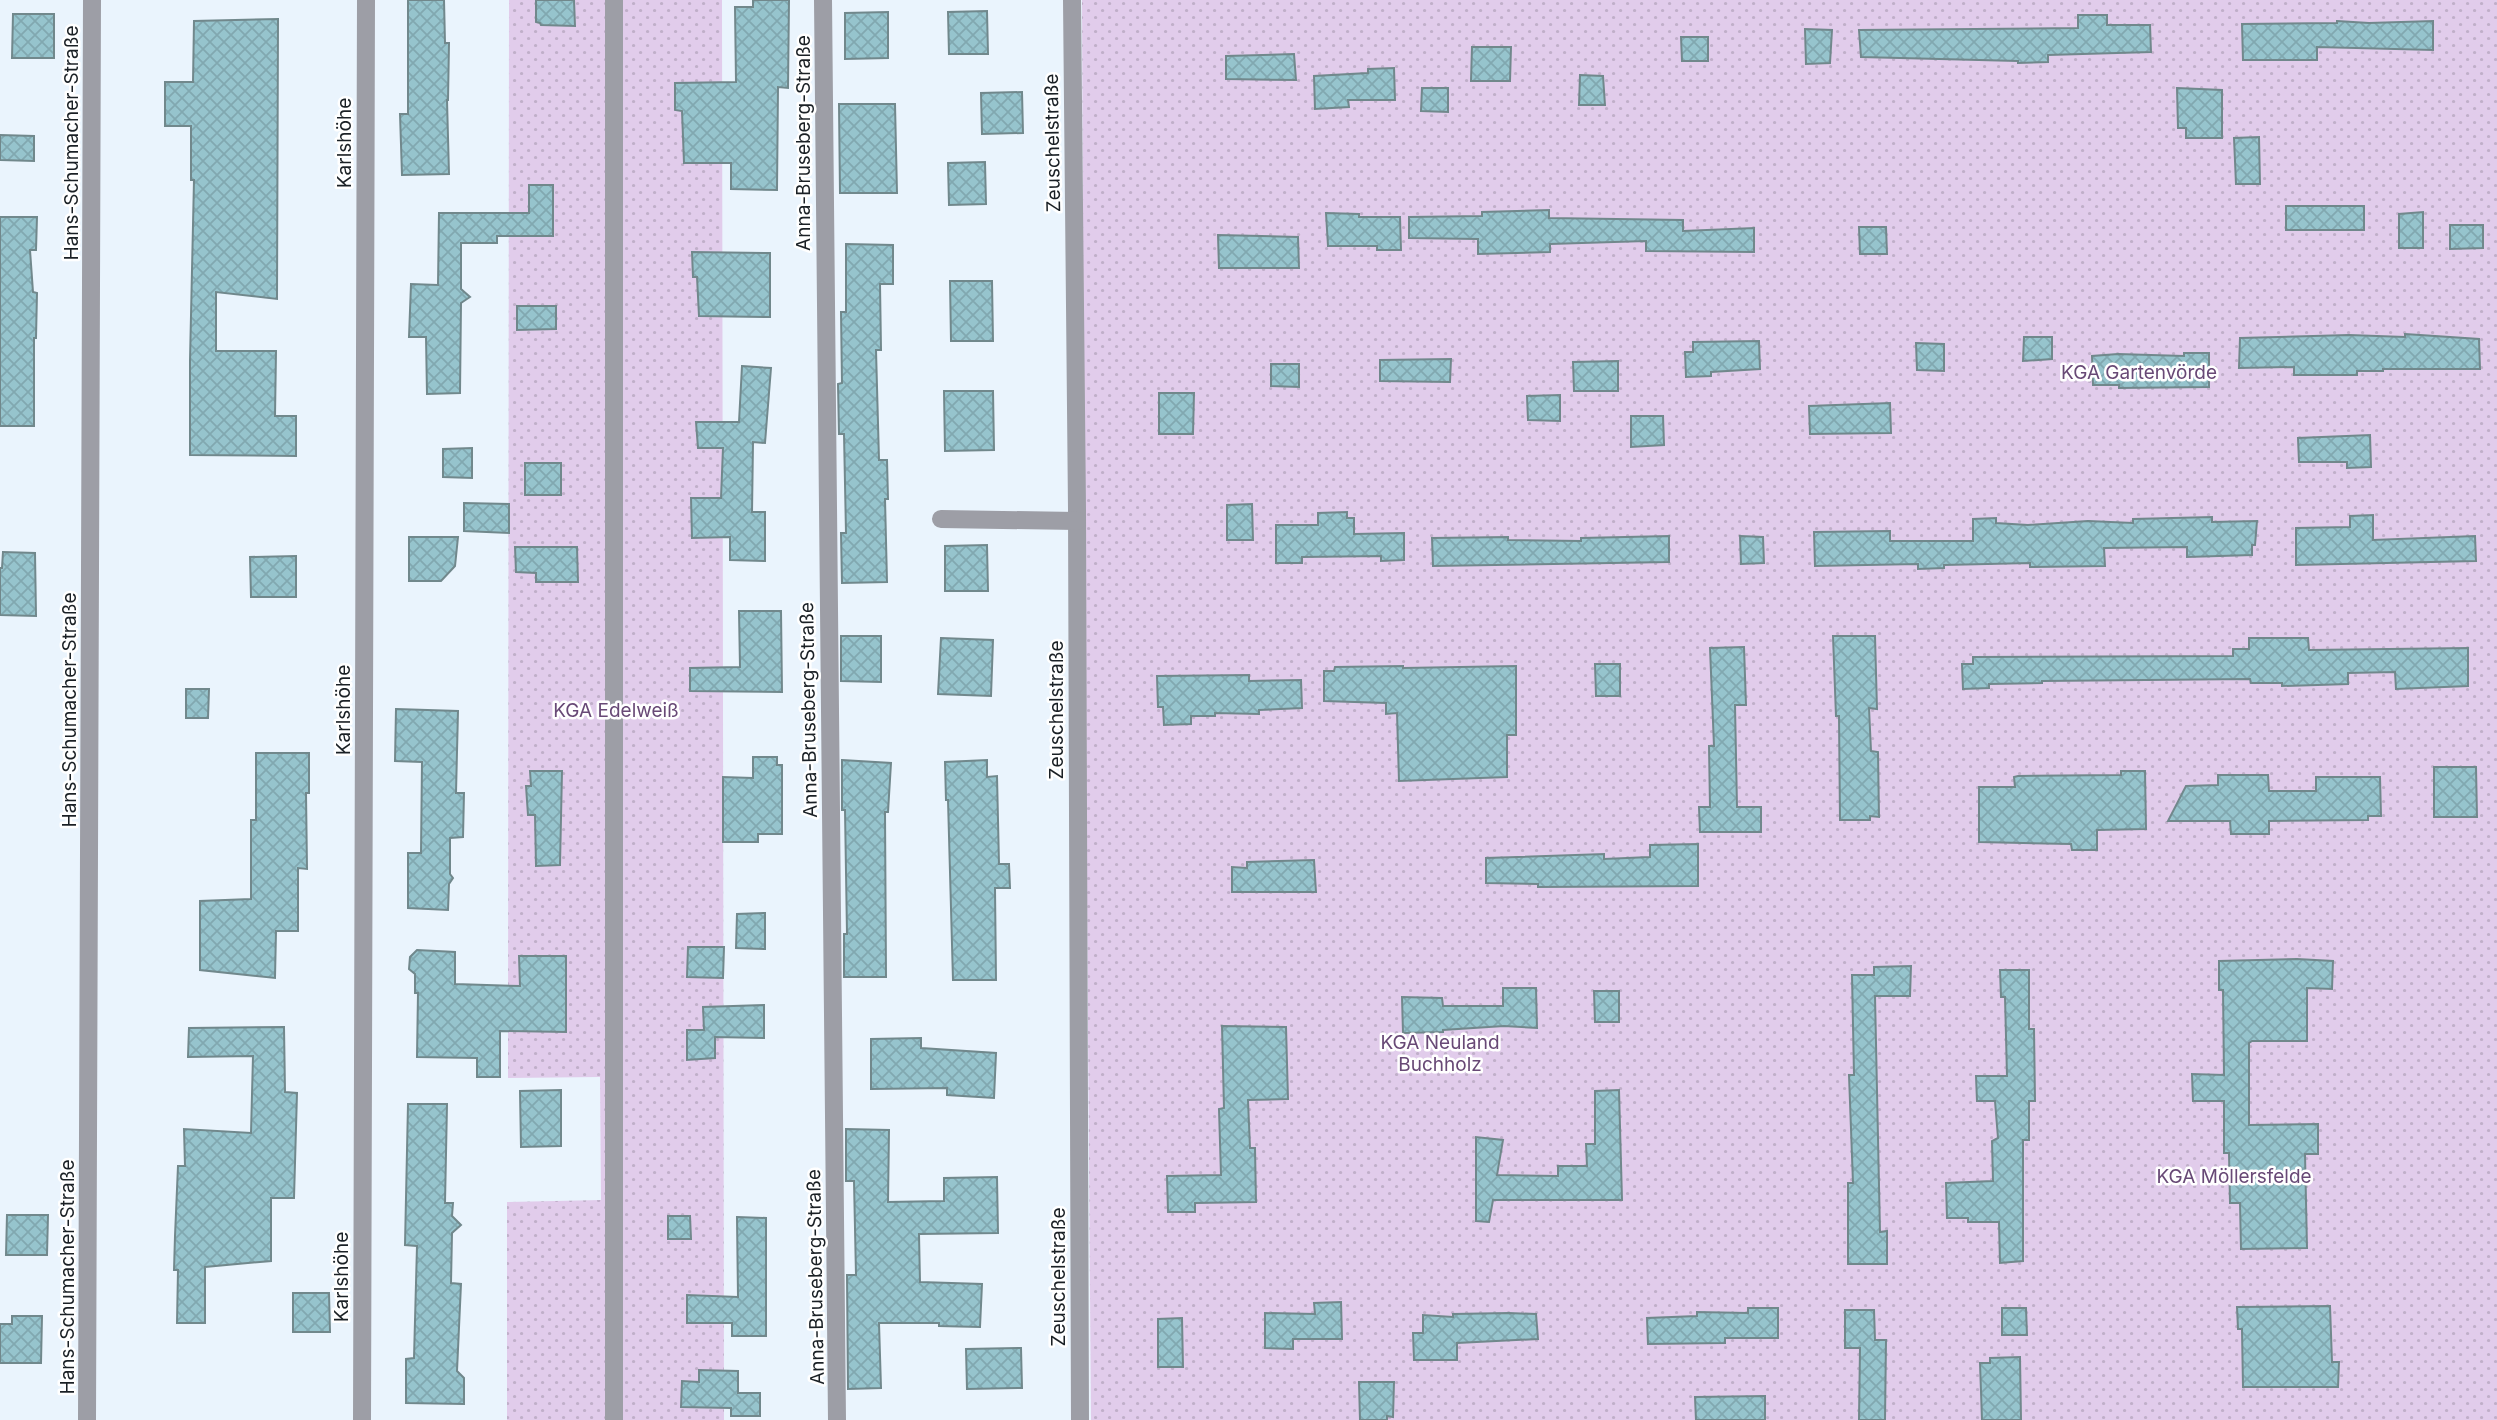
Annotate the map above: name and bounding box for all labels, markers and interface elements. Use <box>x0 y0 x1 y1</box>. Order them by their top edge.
street label: Hans-Schumacher-Straße <box>60 26 83 260</box>
street label: Anna-Bruseberg-Straße <box>792 35 815 251</box>
street label: Zeuschelstraße <box>1040 73 1065 213</box>
street label: Karlshöhe <box>333 98 356 188</box>
park label: KGA Gartenvörde <box>2061 361 2217 384</box>
street label: Hans-Schumacher-Straße <box>58 593 81 827</box>
street label: Anna-Bruseberg-Straße <box>795 602 822 818</box>
street label: Zeuschelstraße <box>1045 641 1068 779</box>
street label: Karlshöhe <box>332 665 355 755</box>
park label: KGA Edelweiß <box>553 699 679 722</box>
park label: KGA Neuland Buchholz <box>1380 1031 1500 1076</box>
street label: Hans-Schumacher-Straße <box>56 1160 79 1394</box>
park label: KGA Möllersfelde <box>2156 1165 2312 1188</box>
street label: Anna-Bruseberg-Straße <box>802 1169 829 1385</box>
street label: Zeuschelstraße <box>1047 1208 1070 1346</box>
street label: Karlshöhe <box>330 1232 353 1322</box>

